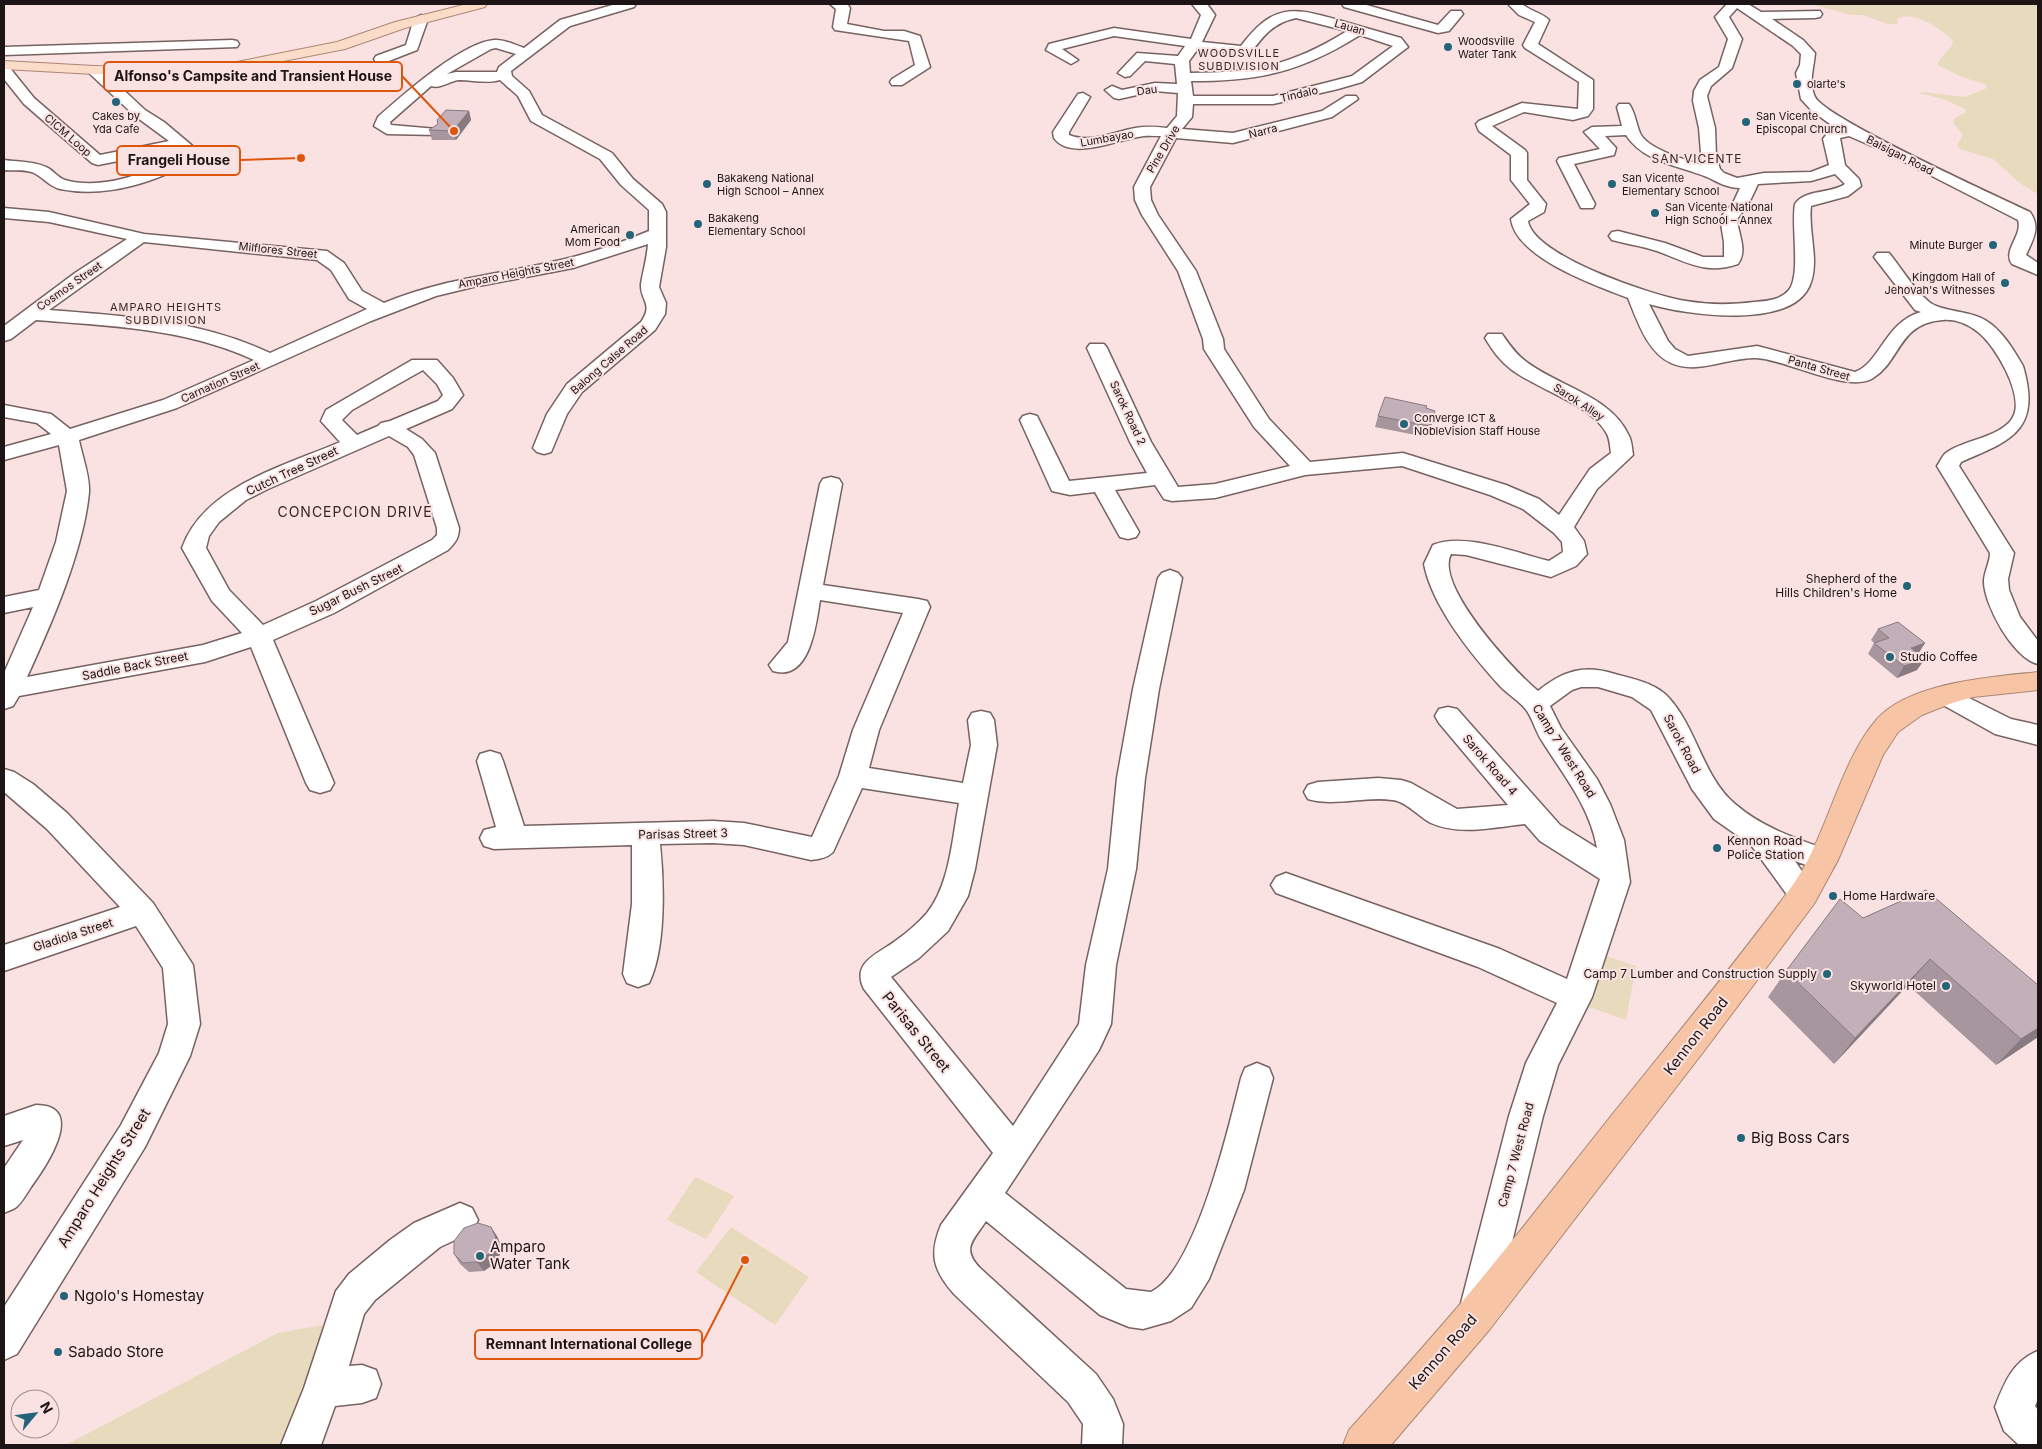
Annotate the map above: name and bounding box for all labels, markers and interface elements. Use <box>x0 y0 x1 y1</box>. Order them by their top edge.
street label: Lauan <box>1333 16 1367 38</box>
place label: Woodsville Water Tank <box>1458 34 1517 61</box>
marker: Woodsville Water Tank <box>1442 41 1454 53</box>
district label: WOODSVILLE SUBDIVISION <box>1198 46 1280 73</box>
callout: Alfonso's Campsite and Transient House <box>104 62 402 91</box>
text: Alfonso's Campsite and Transient House <box>114 67 392 84</box>
place label: olarte's <box>1807 77 1846 91</box>
marker: olarte's <box>1791 78 1803 90</box>
street label: Dau <box>1136 82 1158 98</box>
street label: Tindalo <box>1279 83 1320 105</box>
marker: Cakes by Yda Cafe <box>110 96 122 108</box>
place label: Cakes by Yda Cafe <box>92 109 140 136</box>
place label: San Vicente Episcopal Church <box>1756 109 1847 136</box>
street label: CICM Loop <box>41 111 95 160</box>
marker: San Vicente Episcopal Church <box>1740 116 1752 128</box>
street label: Narra <box>1247 121 1279 141</box>
street label: Pine Drive <box>1143 123 1183 175</box>
street label: Lumbayao <box>1079 126 1135 150</box>
street label: Balsigan Road <box>1864 132 1936 178</box>
callout: Frangeli House <box>117 146 240 175</box>
text: Frangeli House <box>128 151 230 168</box>
district label: SAN VICENTE <box>1652 151 1742 166</box>
place label: Bakakeng National High School – Annex <box>717 171 824 198</box>
place label: San Vicente Elementary School <box>1622 171 1719 198</box>
marker: Bakakeng National High School – Annex <box>701 178 713 190</box>
marker: San Vicente Elementary School <box>1606 178 1618 190</box>
place label: San Vicente National High School – Annex <box>1665 200 1773 227</box>
marker: San Vicente National High School – Annex <box>1649 207 1661 219</box>
place label: Bakakeng Elementary School <box>708 211 805 238</box>
marker: Bakakeng Elementary School <box>692 218 704 230</box>
place label: American Mom Food <box>565 222 620 249</box>
marker: American Mom Food <box>624 229 636 241</box>
place label: Minute Burger <box>1909 238 1983 252</box>
street label: Milflores Street <box>238 239 318 261</box>
marker: Minute Burger <box>1987 239 1999 251</box>
street label: Amparo Heights Street <box>457 255 576 291</box>
street label: Cosmos Street <box>34 258 105 314</box>
place label: Kingdom Hall of Jehovah's Witnesses <box>1885 270 1995 297</box>
marker: Kingdom Hall of Jehovah's Witnesses <box>1999 277 2011 289</box>
district label: AMPARO HEIGHTS SUBDIVISION <box>110 300 222 327</box>
street label: Balong Calse Road <box>568 323 650 397</box>
street label: Panta Street <box>1786 352 1852 384</box>
street label: Carnation Street <box>178 358 262 406</box>
street label: Sarok Road 2 <box>1107 379 1149 447</box>
street label: Sarok Alley <box>1551 380 1607 424</box>
place label: Converge ICT & NobleVision Staff House <box>1414 411 1540 438</box>
marker: Converge ICT & NobleVision Staff House <box>1398 418 1410 430</box>
street label: Cutch Tree Street <box>243 443 340 498</box>
district label: CONCEPCION DRIVE <box>277 503 433 520</box>
street label: Sugar Bush Street <box>306 560 405 619</box>
place label: Shepherd of the Hills Children's Home <box>1775 571 1897 600</box>
marker: Shepherd of the Hills Children's Home <box>1901 580 1913 592</box>
street label: Saddle Back Street <box>81 648 189 683</box>
place label: Studio Coffee <box>1900 649 1978 664</box>
marker: Studio Coffee <box>1884 651 1896 663</box>
street label: Camp 7 West Road <box>1530 701 1599 800</box>
street label: Sarok Road <box>1661 712 1704 776</box>
street label: Sarok Road 4 <box>1460 731 1521 798</box>
street label: Parisas Street 3 <box>638 825 728 842</box>
place label: Kennon Road Police Station <box>1727 833 1804 862</box>
marker: Kennon Road Police Station <box>1711 842 1723 854</box>
place label: Home Hardware <box>1843 888 1935 903</box>
marker: Home Hardware <box>1827 890 1839 902</box>
street label: Gladiola Street <box>31 915 115 954</box>
place label: Camp 7 Lumber and Construction Supply <box>1583 966 1817 981</box>
marker: Camp 7 Lumber and Construction Supply <box>1821 968 1833 980</box>
place label: Skyworld Hotel <box>1850 978 1936 993</box>
marker: Skyworld Hotel <box>1940 980 1952 992</box>
street label: Parisas Street <box>878 987 955 1076</box>
street label: Kennon Road <box>1659 993 1732 1079</box>
street label: Camp 7 West Road <box>1494 1101 1537 1209</box>
street label: Amparo Heights Street <box>53 1104 154 1251</box>
place label: Big Boss Cars <box>1751 1128 1850 1147</box>
marker: Big Boss Cars <box>1735 1132 1747 1144</box>
place label: Amparo Water Tank <box>490 1237 571 1273</box>
marker: Amparo Water Tank <box>474 1250 486 1262</box>
place label: Ngolo's Homestay <box>74 1286 205 1305</box>
marker: Ngolo's Homestay <box>58 1290 70 1302</box>
street label: Kennon Road <box>1405 1310 1481 1393</box>
callout: Remnant International College <box>475 1330 702 1359</box>
text: Remnant International College <box>486 1335 692 1352</box>
place label: Sabado Store <box>68 1342 164 1361</box>
marker: Sabado Store <box>52 1346 64 1358</box>
north arrow <box>10 1389 60 1439</box>
text: N <box>37 1399 57 1416</box>

